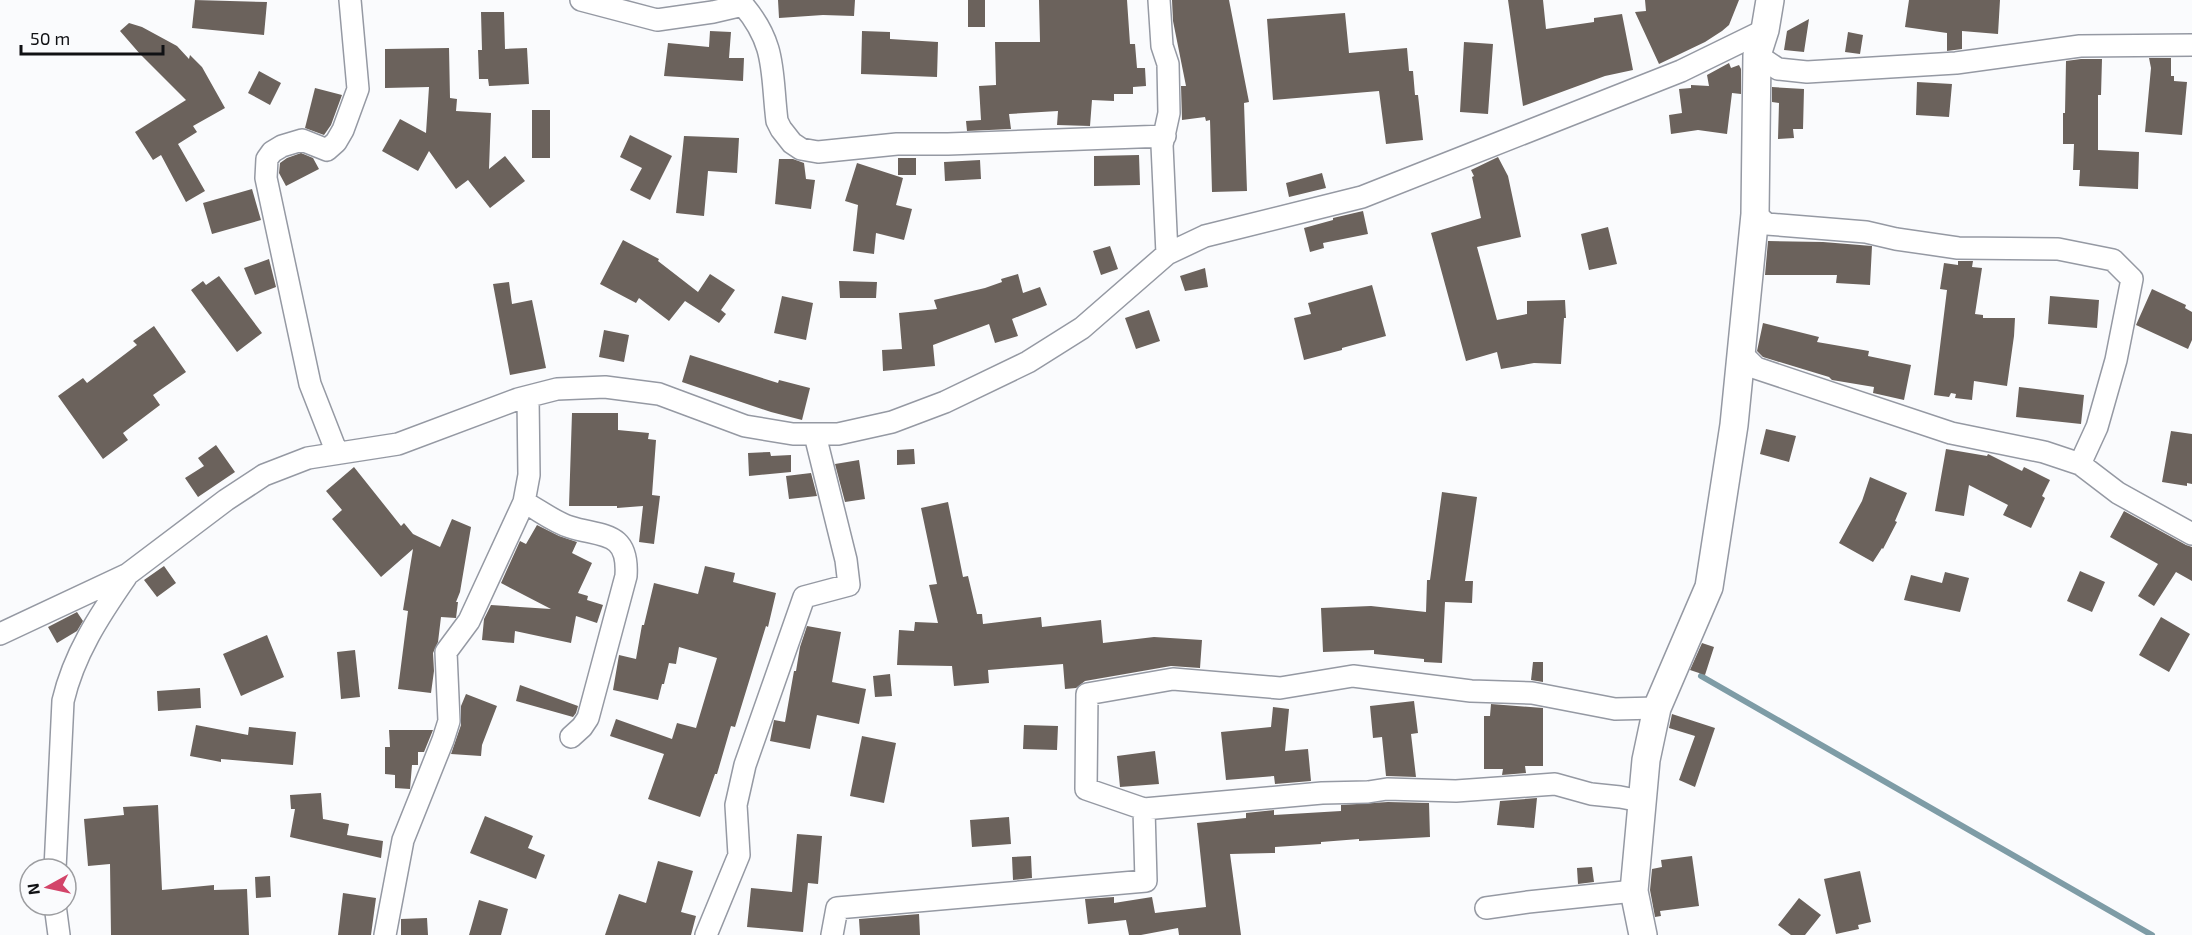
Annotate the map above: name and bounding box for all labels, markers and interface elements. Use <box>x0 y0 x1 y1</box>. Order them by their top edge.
scale bar <box>21 18 164 56</box>
text: 50 m <box>30 27 70 49</box>
north arrow <box>18 857 78 917</box>
text: N <box>22 882 43 896</box>

